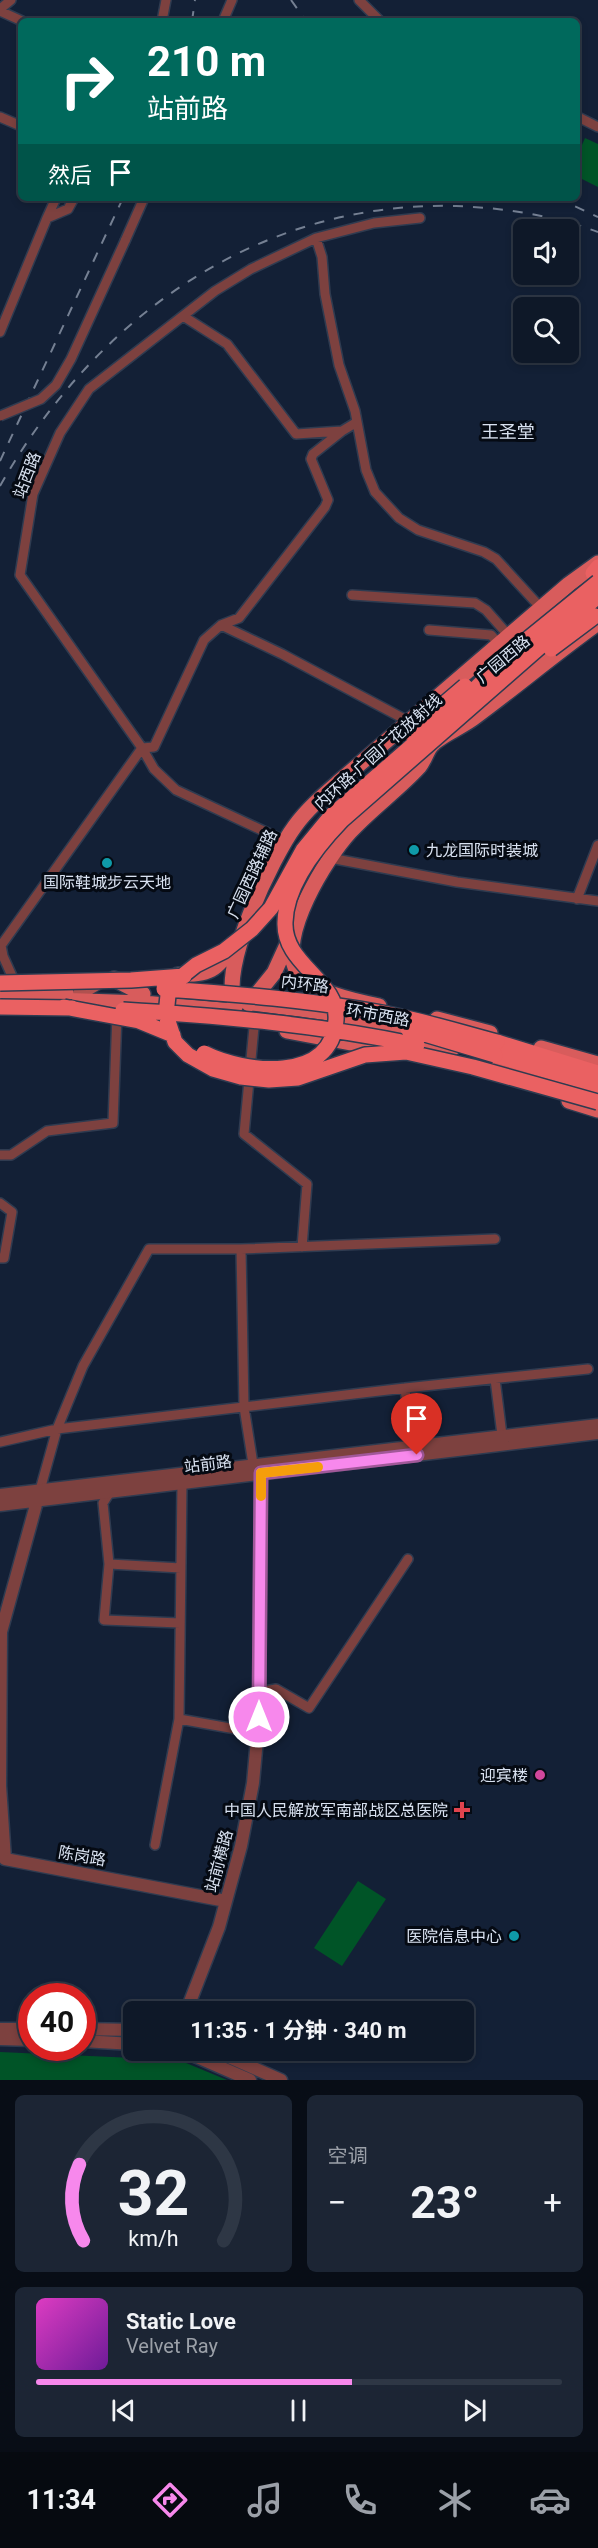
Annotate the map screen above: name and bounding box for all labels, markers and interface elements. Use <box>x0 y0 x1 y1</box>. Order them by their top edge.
text: 210 m <box>147 37 266 86</box>
icon: right <box>48 42 126 120</box>
text: 站前路 <box>147 93 228 125</box>
icon: arrive <box>104 156 137 189</box>
text: 然后 <box>48 163 92 188</box>
map controls <box>513 219 579 363</box>
button: sound <box>513 219 579 285</box>
button: search <box>513 297 579 363</box>
district label: 王圣堂 <box>481 421 535 442</box>
street label: 站西路 <box>10 449 44 501</box>
street label: 广园西路 <box>472 631 534 687</box>
street label: 内环路-广园广花放射线 <box>311 690 445 814</box>
street label: 广园西路辅路 <box>223 826 281 922</box>
place label: 九龙国际时装城 <box>426 841 538 860</box>
marker: 九龙国际时装城 <box>407 843 421 857</box>
marker: 国际鞋城步云天地 <box>100 856 114 870</box>
place label: 国际鞋城步云天地 <box>43 873 171 892</box>
street label: 内环路 <box>280 972 330 996</box>
street label: 环市西路 <box>345 1000 411 1030</box>
pin <box>391 1393 442 1455</box>
icon: arrive <box>400 1402 433 1435</box>
street label: 站前路 <box>183 1452 233 1476</box>
position arrow <box>227 1685 291 1749</box>
place label: 迎宾楼 <box>480 1766 528 1785</box>
marker: 迎宾楼 <box>533 1768 547 1782</box>
place label: 中国人民解放军南部战区总医院 <box>224 1801 448 1820</box>
marker: 中国人民解放军南部战区总医院 <box>453 1801 471 1819</box>
street label: 站前横路 <box>202 1828 236 1894</box>
street label: 陈岗路 <box>57 1842 107 1870</box>
place label: 医院信息中心 <box>406 1927 502 1946</box>
marker: 医院信息中心 <box>507 1929 521 1943</box>
speed limit sign: 40 <box>18 1983 96 2061</box>
text: 11:35 · 1 分钟 · 340 m <box>190 2018 407 2043</box>
text: 空调 <box>328 2144 368 2168</box>
text: 32 <box>117 2157 189 2230</box>
text: 23° <box>410 2176 479 2229</box>
text: − <box>328 2183 346 2222</box>
text: + <box>543 2183 562 2222</box>
text: km/h <box>128 2226 178 2251</box>
text: Static Love <box>126 2309 236 2334</box>
text: Velvet Ray <box>126 2334 218 2358</box>
icon: previous <box>107 2394 140 2427</box>
icon: pause <box>282 2394 315 2427</box>
icon: next <box>458 2394 491 2427</box>
icon: directions <box>149 2479 191 2521</box>
icon: music <box>244 2479 286 2521</box>
icon: phone <box>339 2479 381 2521</box>
icon: climate <box>434 2479 476 2521</box>
icon: car <box>529 2479 571 2521</box>
text: 11:34 <box>27 2484 96 2516</box>

